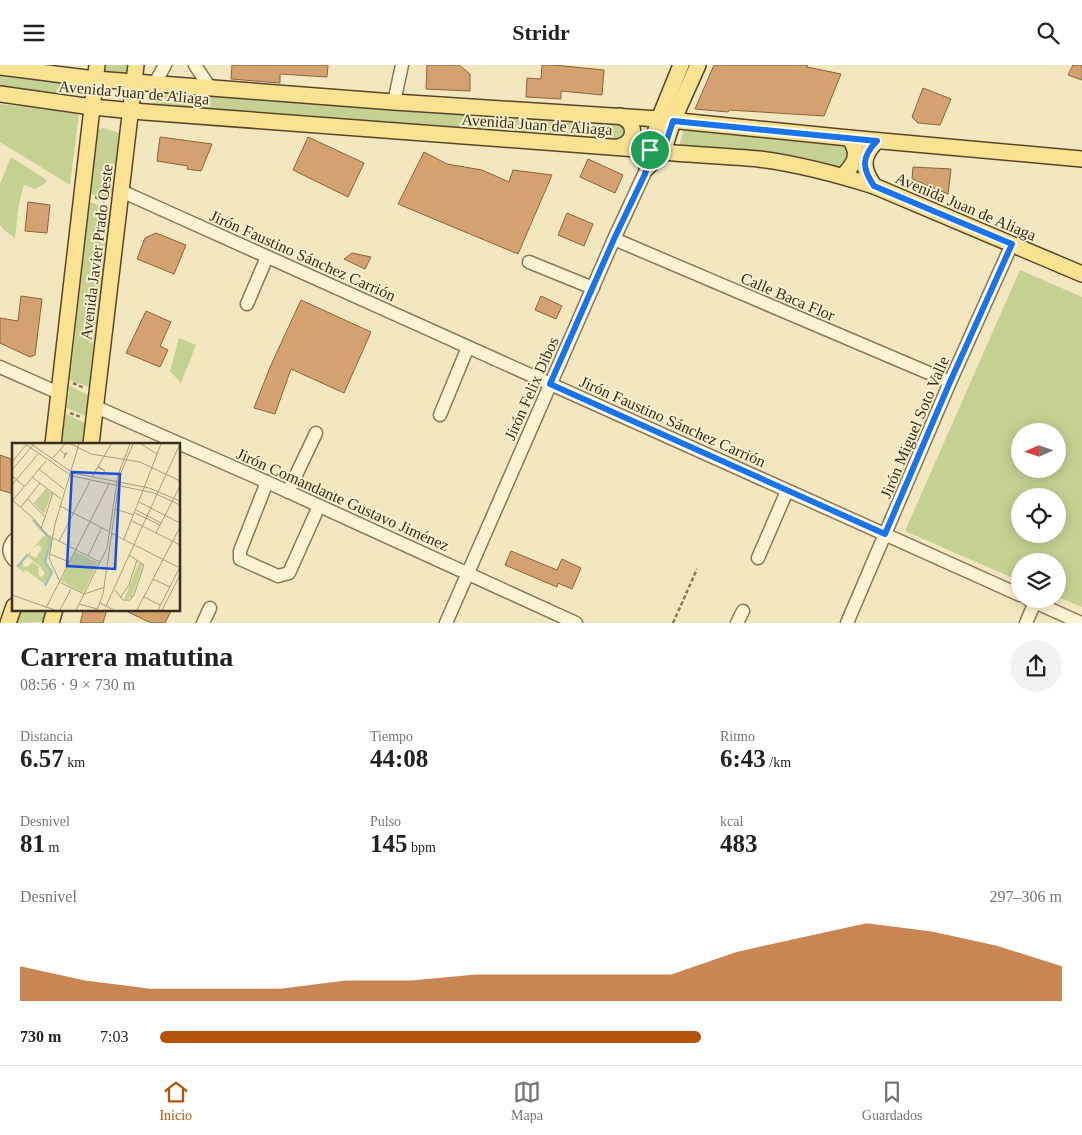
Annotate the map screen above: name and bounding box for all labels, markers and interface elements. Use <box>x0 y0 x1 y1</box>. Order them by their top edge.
icon: menu <box>20 19 48 47</box>
icon: search <box>1034 19 1062 47</box>
text: Stridr <box>512 20 570 45</box>
street label: Avenida Juan de Aliaga <box>58 77 210 109</box>
street label: Avenida Juan de Aliaga <box>461 111 613 139</box>
pin <box>629 129 671 171</box>
icon: arrive <box>636 136 664 164</box>
street label: Avenida Javier Prado Oeste <box>77 163 116 341</box>
street label: Avenida Juan de Aliaga <box>892 169 1039 245</box>
street label: Jirón Faustino Sánchez Carrión <box>207 207 398 304</box>
street label: Calle Baca Flor <box>738 269 838 324</box>
street label: Jirón Felix Dibos <box>501 334 562 442</box>
street label: Jirón Miguel Soto Valle <box>877 354 953 501</box>
street label: Jirón Faustino Sánchez Carrión <box>577 373 768 470</box>
north arrow <box>1011 423 1066 477</box>
map controls <box>1011 423 1066 608</box>
inset map <box>12 443 180 610</box>
street label: Jirón Comandante Gustavo Jiménez <box>234 445 452 554</box>
button: locate <box>1011 488 1066 543</box>
button: layers <box>1011 553 1066 608</box>
button: share <box>1010 640 1062 692</box>
text: Carrera matutina <box>20 641 233 672</box>
text: 08:56 · 9 × 730 m <box>20 676 135 693</box>
text: Distancia <box>20 729 73 744</box>
text: Tiempo <box>370 729 413 744</box>
text: Ritmo <box>720 729 755 744</box>
text: 6.57 <box>20 745 64 772</box>
text: 44:08 <box>370 745 428 772</box>
text: 6:43 <box>720 745 766 772</box>
text: km <box>64 755 85 770</box>
text: /km <box>766 755 791 770</box>
text: Desnivel <box>20 814 70 829</box>
text: Pulso <box>370 814 401 829</box>
text: kcal <box>720 814 743 829</box>
text: 81 <box>20 830 45 857</box>
text: 145 <box>370 830 408 857</box>
text: 483 <box>720 830 758 857</box>
text: m <box>45 840 59 855</box>
text: bpm <box>408 840 436 855</box>
text: Desnivel <box>20 888 77 905</box>
text: 297–306 m <box>990 888 1062 905</box>
text: 730 m <box>20 1028 61 1045</box>
text: 7:03 <box>100 1028 128 1045</box>
tab: Inicio <box>159 1078 192 1124</box>
tab: Mapa <box>511 1078 543 1124</box>
tab: Guardados <box>862 1078 923 1124</box>

